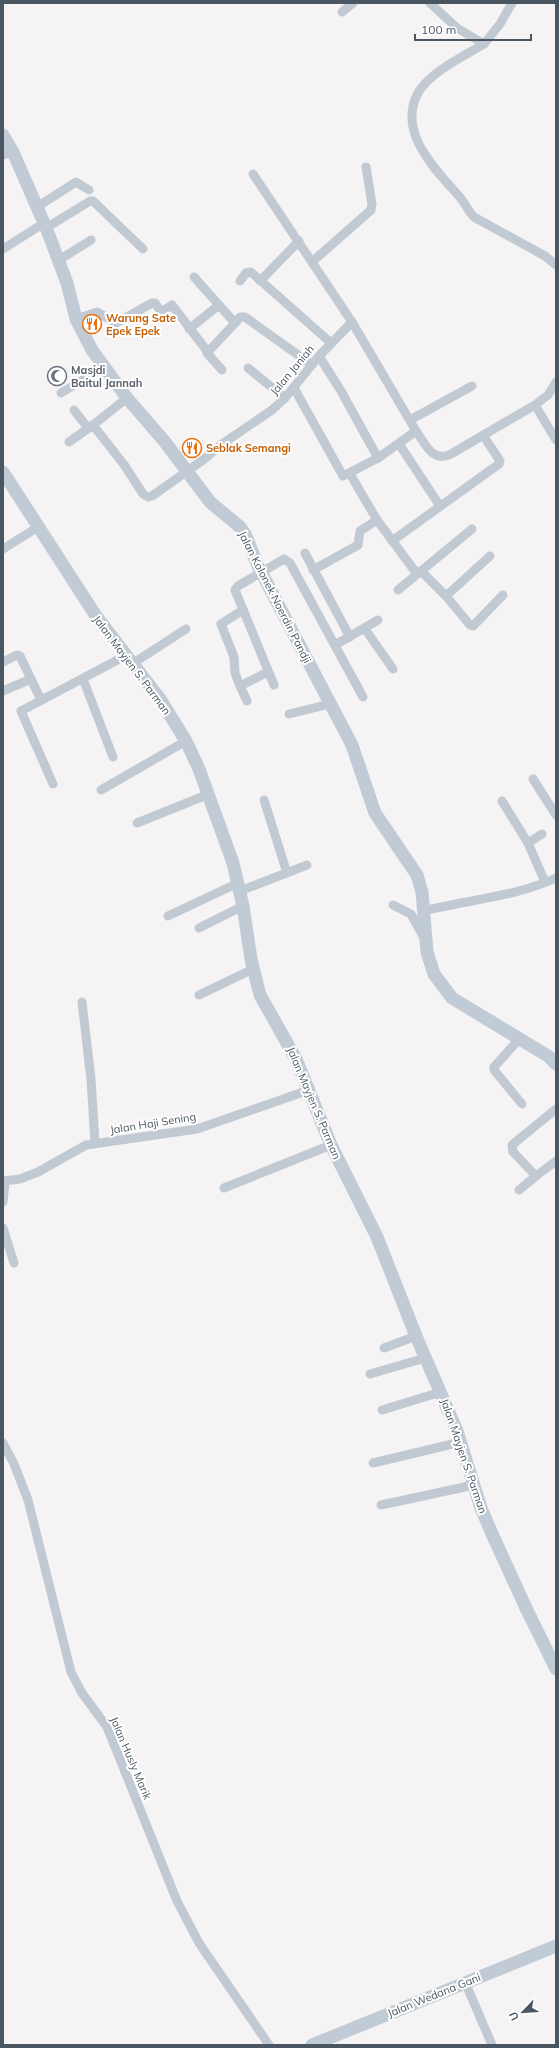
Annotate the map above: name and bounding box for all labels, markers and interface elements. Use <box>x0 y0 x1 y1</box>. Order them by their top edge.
scale bar <box>415 16 531 42</box>
text: 100 m <box>421 22 456 37</box>
place label: Warung Sate Epek Epek <box>106 311 176 338</box>
restaurant icon: Warung Sate Epek Epek <box>81 313 103 335</box>
street label: Jalan Janiah <box>267 342 317 398</box>
place label: Masjdi Baitul Jannah <box>71 363 142 390</box>
mosque icon: Masjdi Baitul Jannah <box>46 365 68 387</box>
restaurant icon: Seblak Semangi <box>181 437 203 459</box>
place label: Seblak Semangi <box>206 441 291 455</box>
street label: Jalan Kolonek Noerdin Pandji <box>236 529 314 665</box>
street label: Jalan Mayjen S. Parman <box>90 613 174 717</box>
street label: Jalan Mayjen S. Parman <box>284 1045 344 1161</box>
street label: Jalan Haji Sening <box>109 1109 197 1137</box>
street label: Jalan Mayjen S. Parman <box>438 1397 490 1515</box>
street label: Jalan Husly Marik <box>107 1714 155 1802</box>
street label: Jalan Wedana Gani <box>385 1970 483 2020</box>
north arrow <box>503 1992 543 2032</box>
text: U <box>506 2010 522 2023</box>

